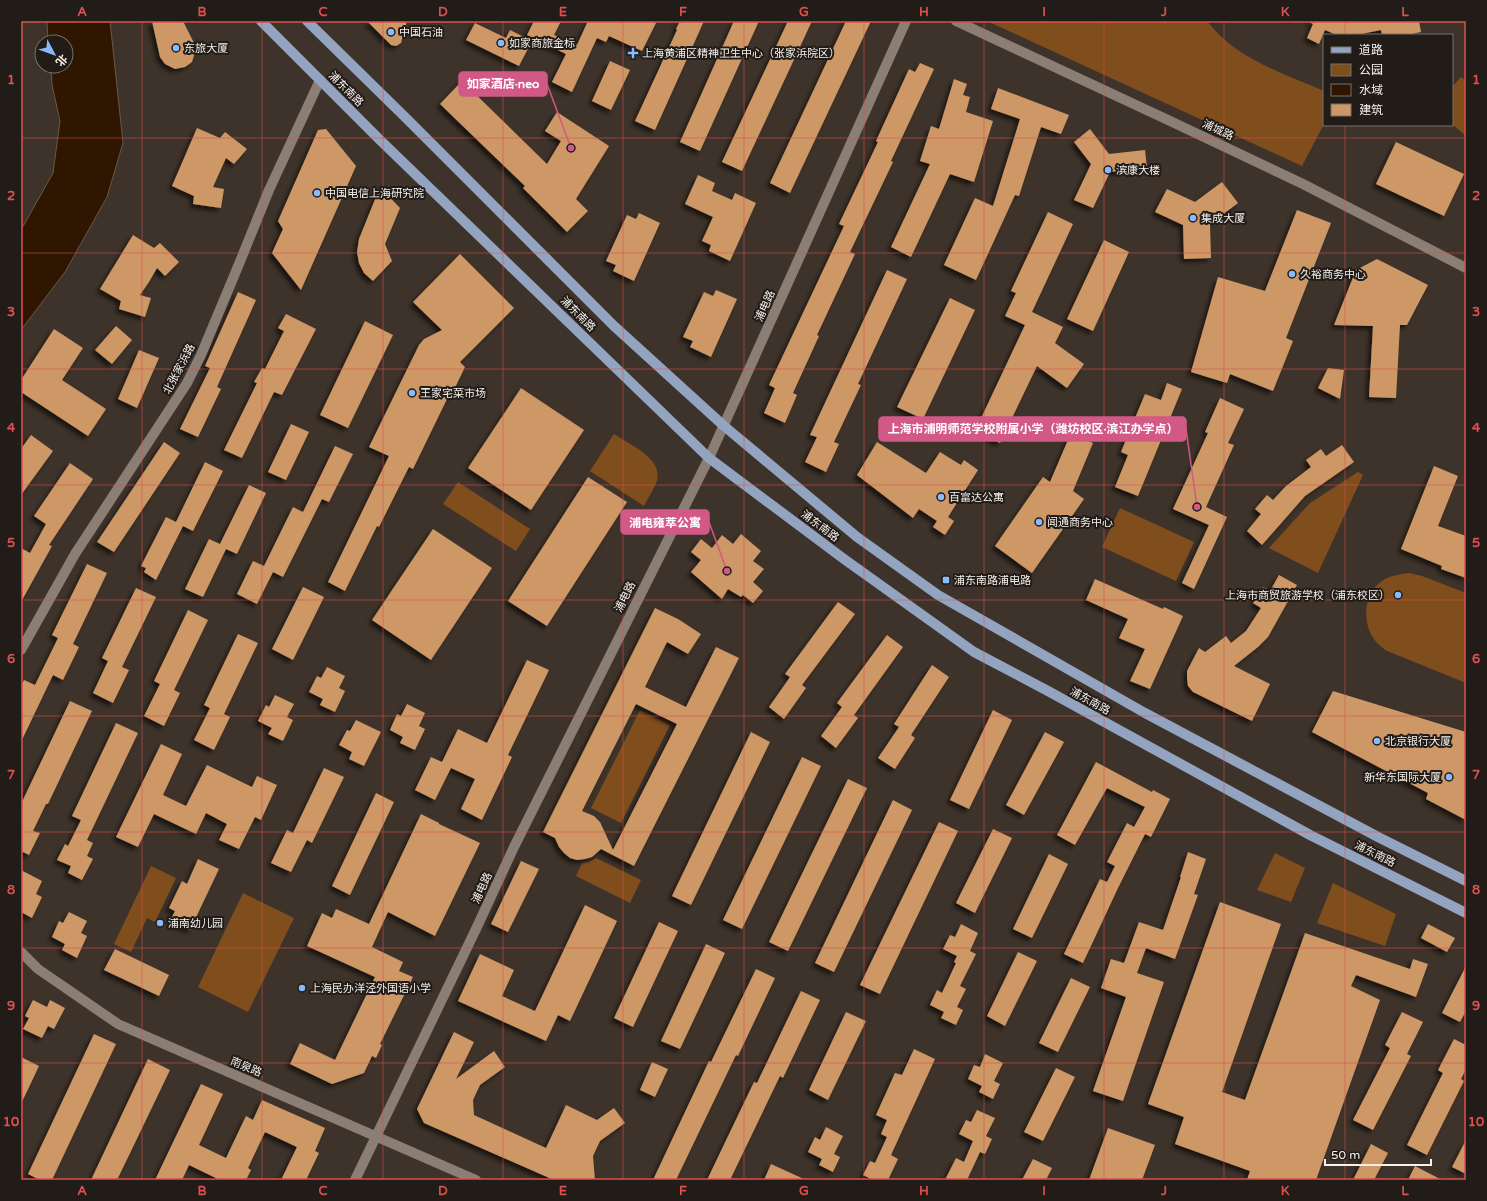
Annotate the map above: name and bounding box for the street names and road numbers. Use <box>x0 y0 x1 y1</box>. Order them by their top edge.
street label: 浦东南路 <box>326 69 366 109</box>
street label: 浦城路 <box>1200 117 1236 143</box>
street label: 浦电路 <box>752 288 778 324</box>
street label: 浦东南路 <box>558 294 598 334</box>
street label: 北张家浜路 <box>160 342 198 396</box>
street label: 浦东南路 <box>799 508 841 544</box>
street label: 浦电路 <box>612 579 638 615</box>
street label: 浦东南路 <box>1068 685 1112 717</box>
street label: 浦东南路 <box>1352 839 1398 869</box>
street label: 浦电路 <box>469 870 495 906</box>
street label: 南泉路 <box>228 1055 264 1079</box>

